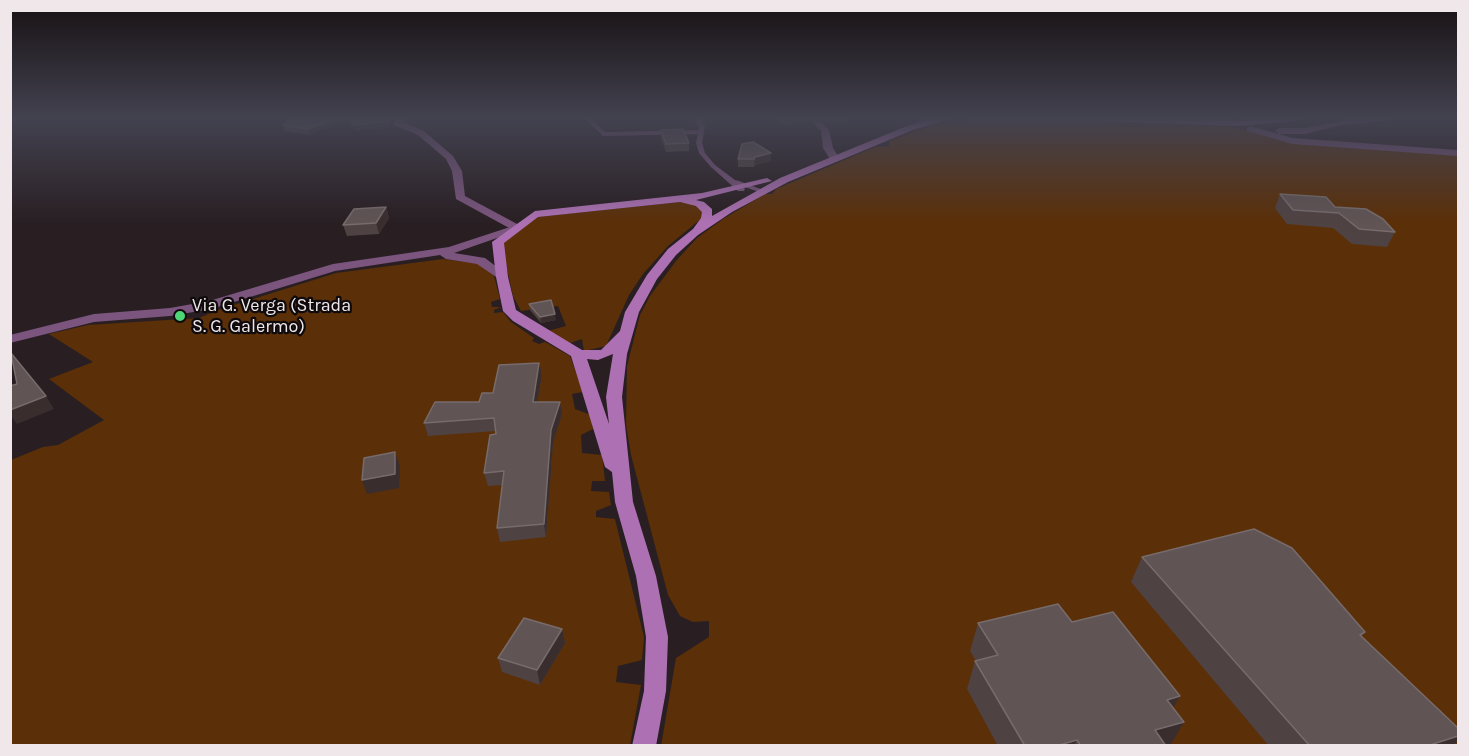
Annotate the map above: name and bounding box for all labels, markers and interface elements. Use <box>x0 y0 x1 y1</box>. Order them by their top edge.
place label: Via G. Verga (Strada S. G. Galermo) <box>192 295 351 338</box>
marker: Via G. Verga (Strada S. G. Galermo) <box>173 309 187 323</box>

